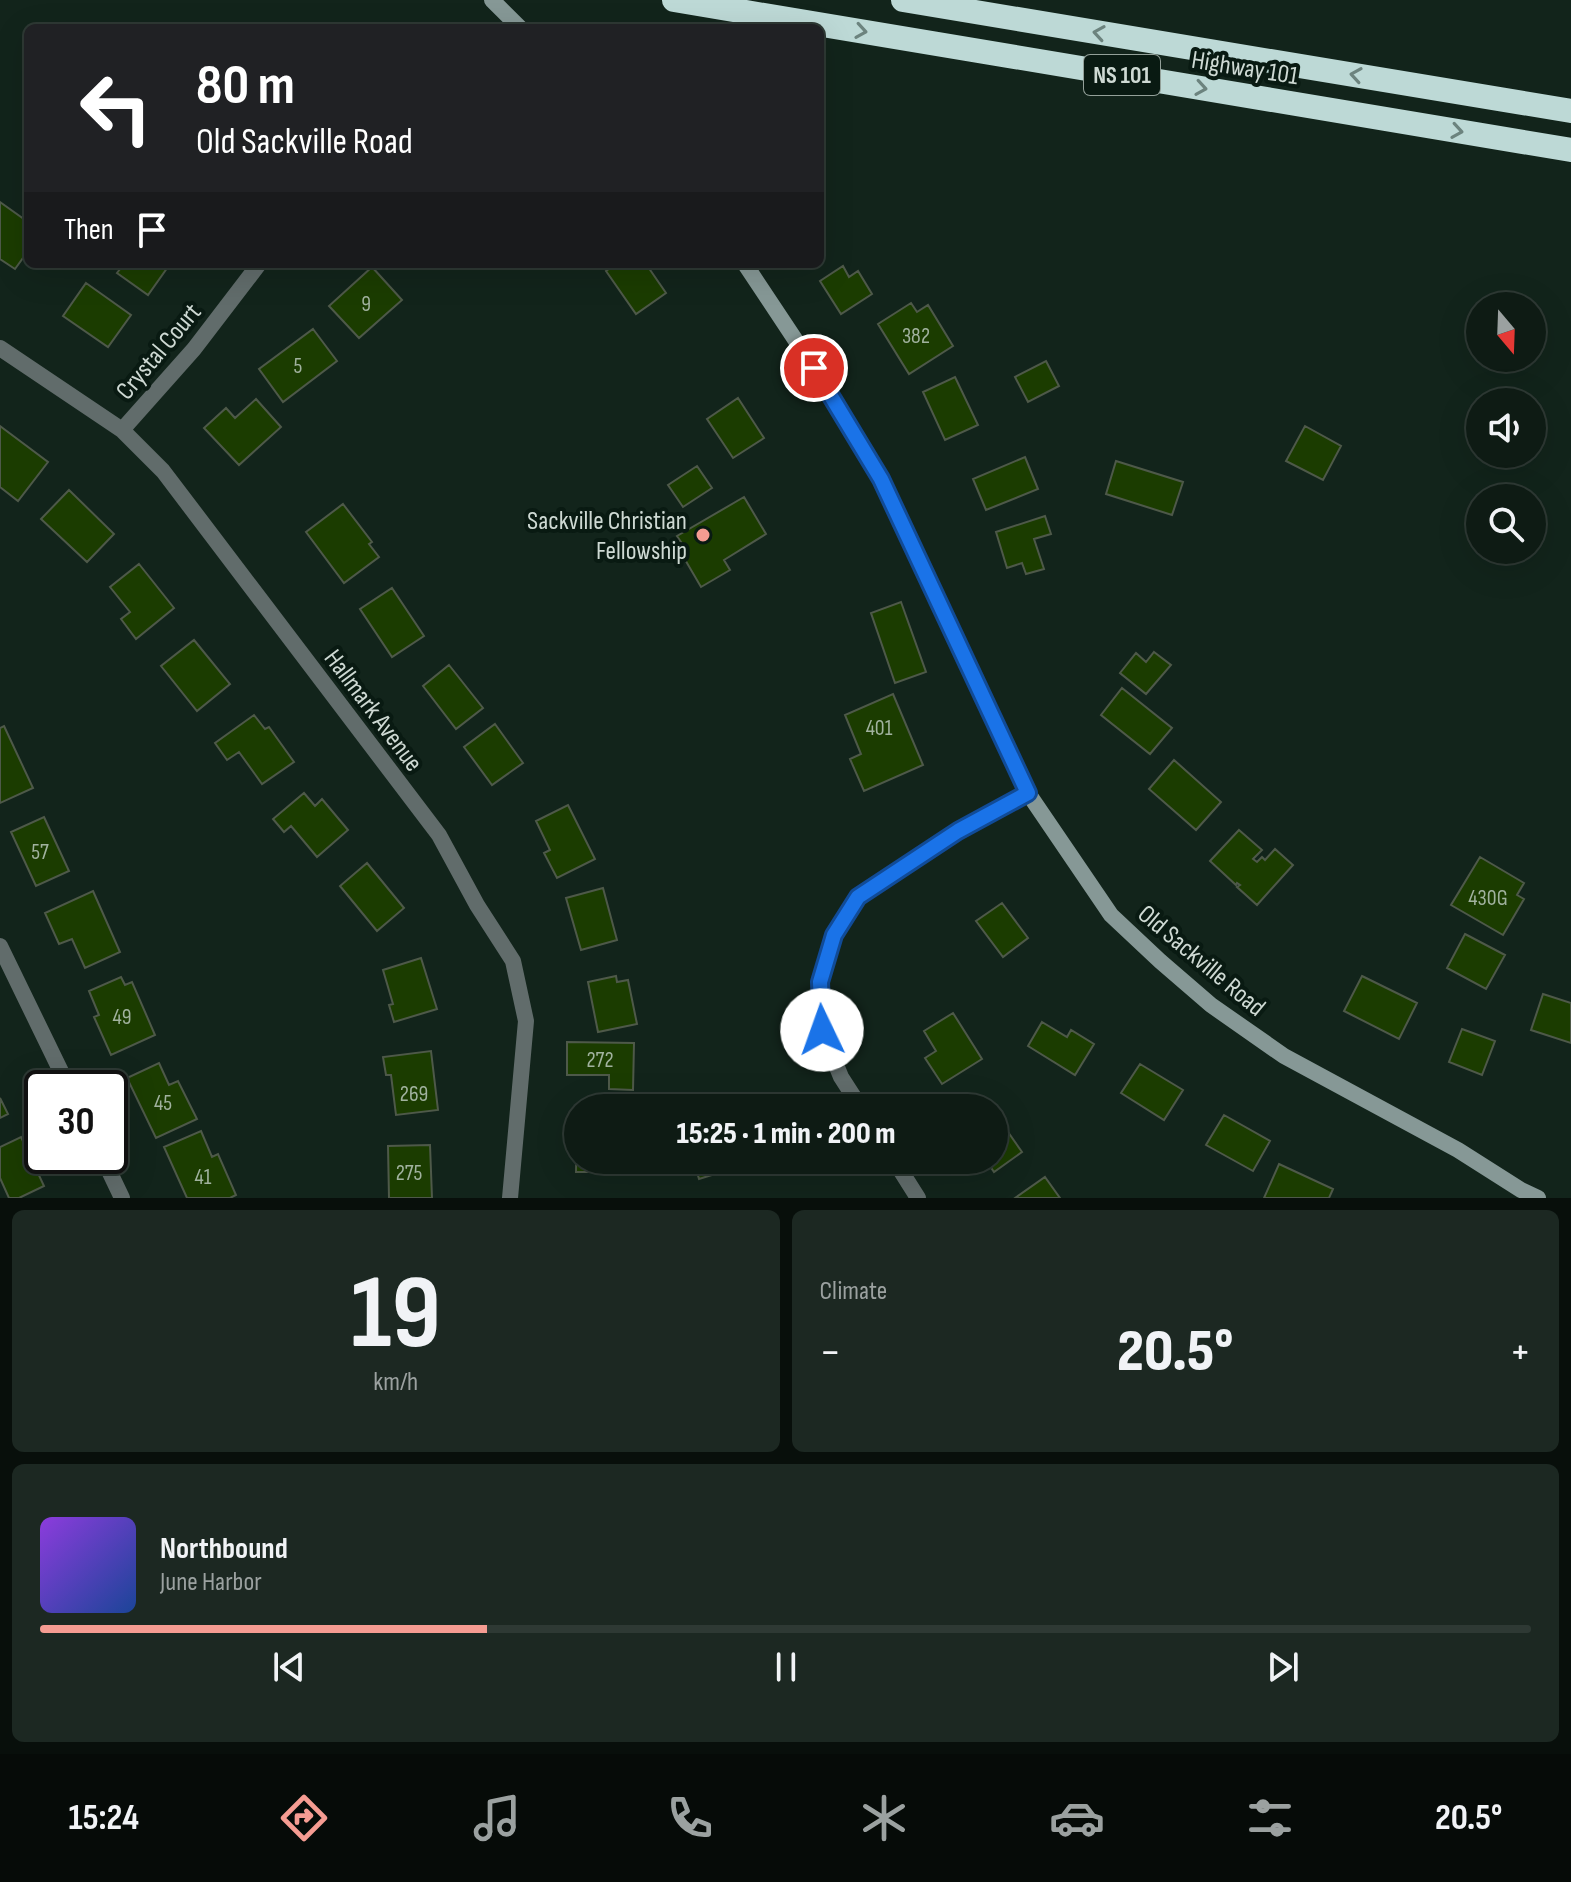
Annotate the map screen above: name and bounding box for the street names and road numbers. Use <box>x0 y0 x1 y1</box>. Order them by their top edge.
street label: Highway 101 <box>1189 45 1300 92</box>
road number: NS 101 <box>1084 55 1160 95</box>
street label: Crystal Court <box>110 297 208 406</box>
street label: Hallmark Avenue <box>317 644 429 778</box>
street label: Old Sackville Road <box>1131 899 1271 1023</box>

